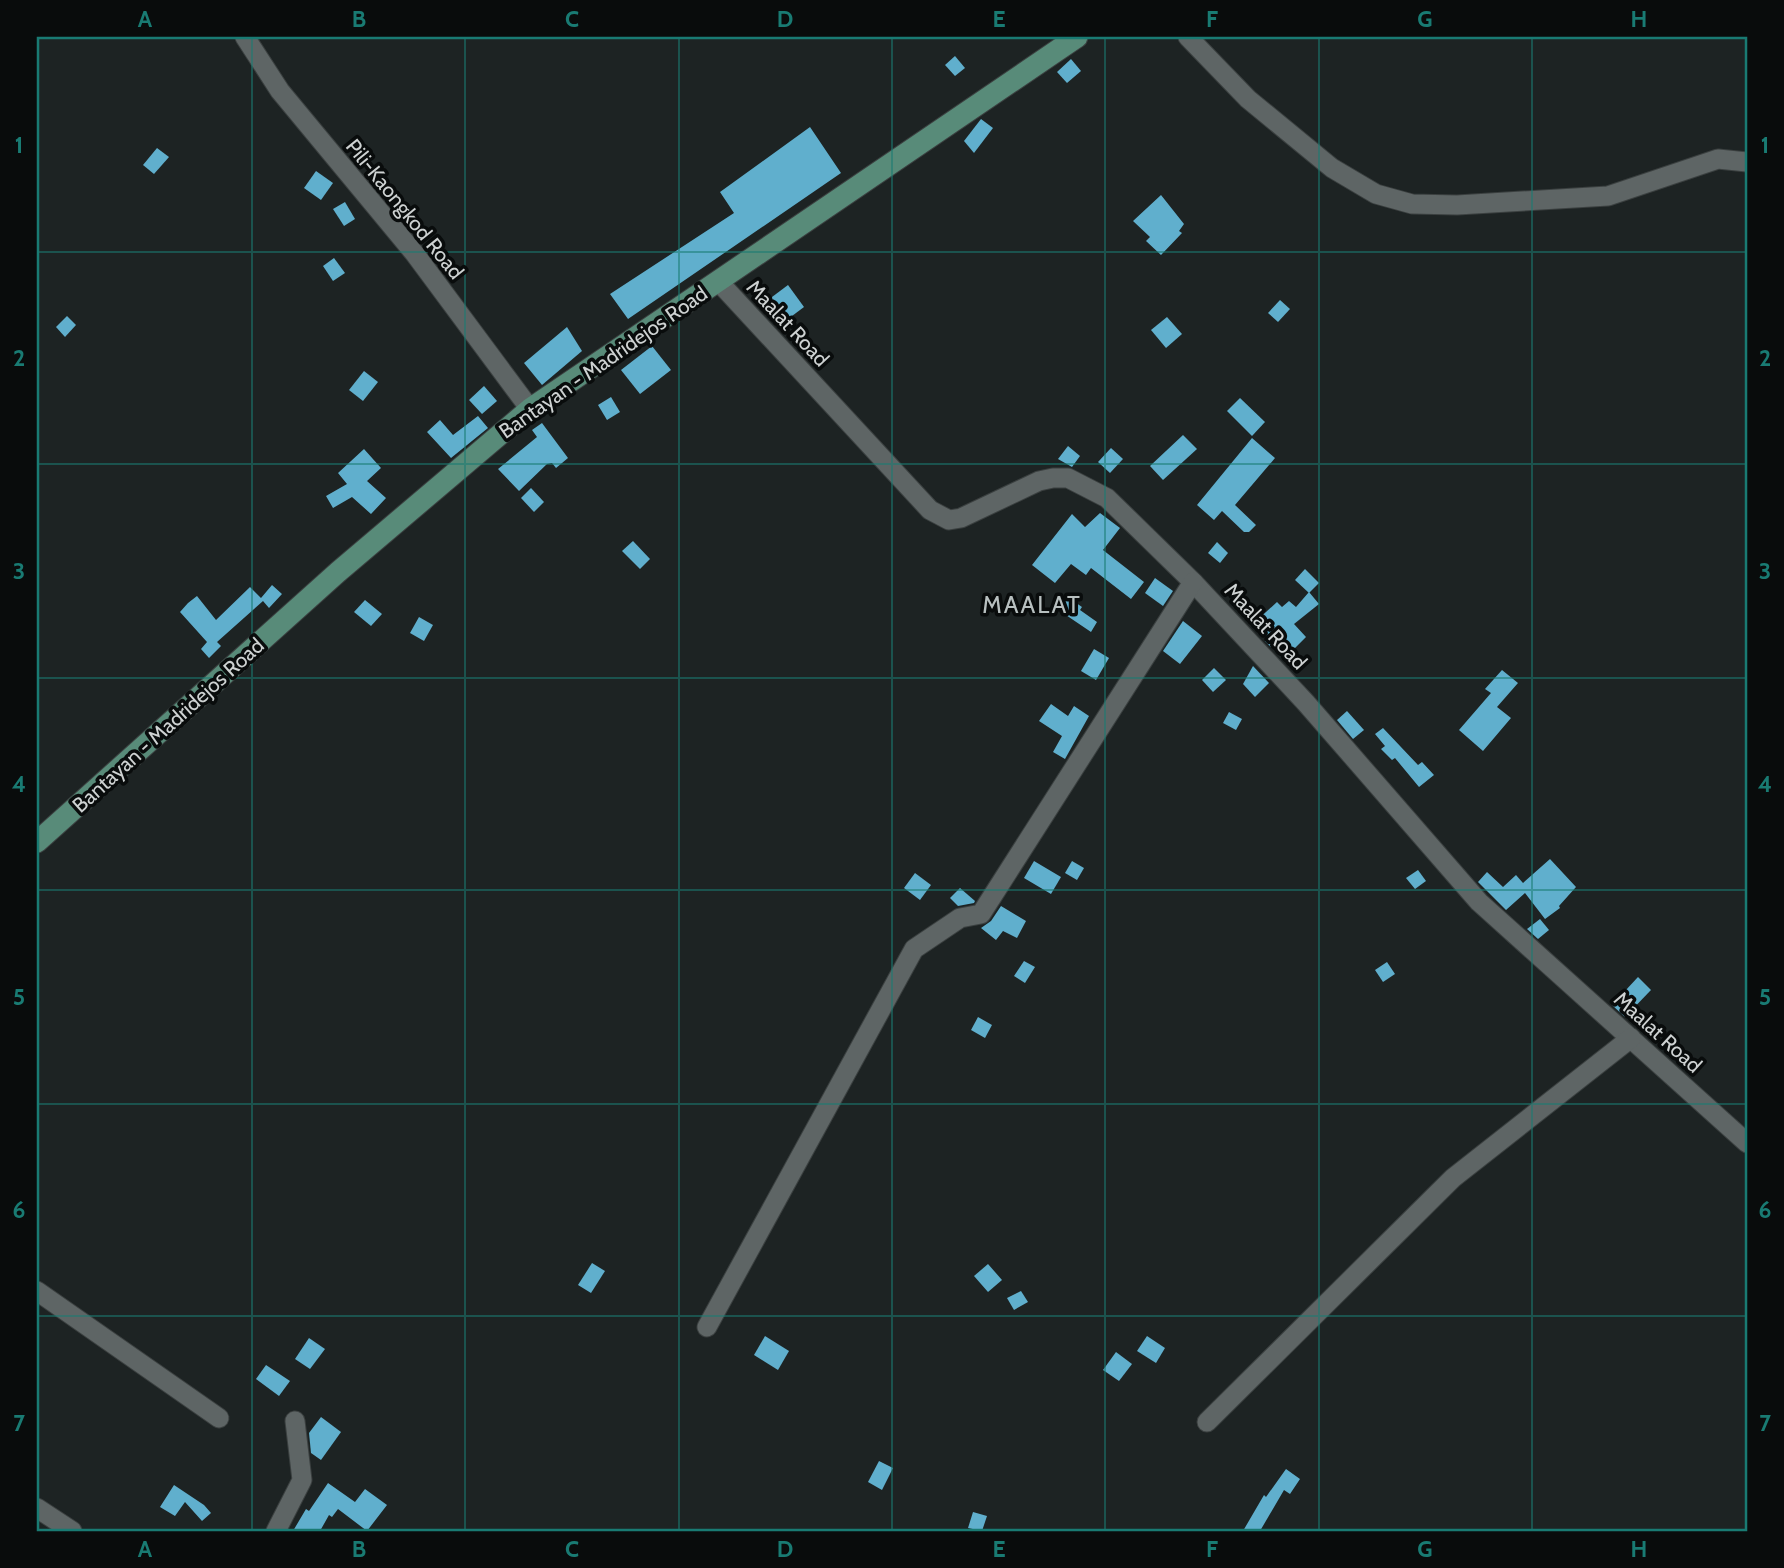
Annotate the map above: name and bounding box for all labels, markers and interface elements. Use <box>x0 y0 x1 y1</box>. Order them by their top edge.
text: A <box>138 5 153 33</box>
text: B <box>352 5 366 33</box>
text: C <box>565 5 579 33</box>
text: D <box>777 5 793 33</box>
text: E <box>992 5 1006 33</box>
text: F <box>1206 5 1218 33</box>
text: G <box>1417 5 1433 33</box>
text: H <box>1631 5 1647 33</box>
text: 1 <box>15 131 23 159</box>
text: 1 <box>1761 131 1769 159</box>
street label: Pili-Kaongkod Road <box>341 134 469 284</box>
street label: Maalat Road <box>742 275 834 371</box>
street label: Bantayan - Madridejos Road <box>494 280 713 444</box>
text: 2 <box>13 344 25 372</box>
text: 2 <box>1759 344 1771 372</box>
text: 3 <box>13 557 25 585</box>
text: 3 <box>1759 557 1771 585</box>
street label: Maalat Road <box>1220 578 1312 674</box>
district label: MAALAT <box>982 590 1082 619</box>
street label: Bantayan - Madridejos Road <box>67 633 269 818</box>
text: 4 <box>12 770 26 798</box>
text: 4 <box>1758 770 1772 798</box>
text: 5 <box>13 983 25 1011</box>
text: 5 <box>1759 983 1771 1011</box>
street label: Maalat Road <box>1609 986 1707 1078</box>
text: 6 <box>13 1196 25 1224</box>
text: 6 <box>1759 1196 1771 1224</box>
text: 7 <box>13 1409 25 1437</box>
text: 7 <box>1759 1409 1771 1437</box>
text: A <box>138 1535 153 1563</box>
text: B <box>352 1535 366 1563</box>
text: C <box>565 1535 579 1563</box>
text: D <box>777 1535 793 1563</box>
text: E <box>992 1535 1006 1563</box>
text: F <box>1206 1535 1218 1563</box>
text: G <box>1417 1535 1433 1563</box>
text: H <box>1631 1535 1647 1563</box>

